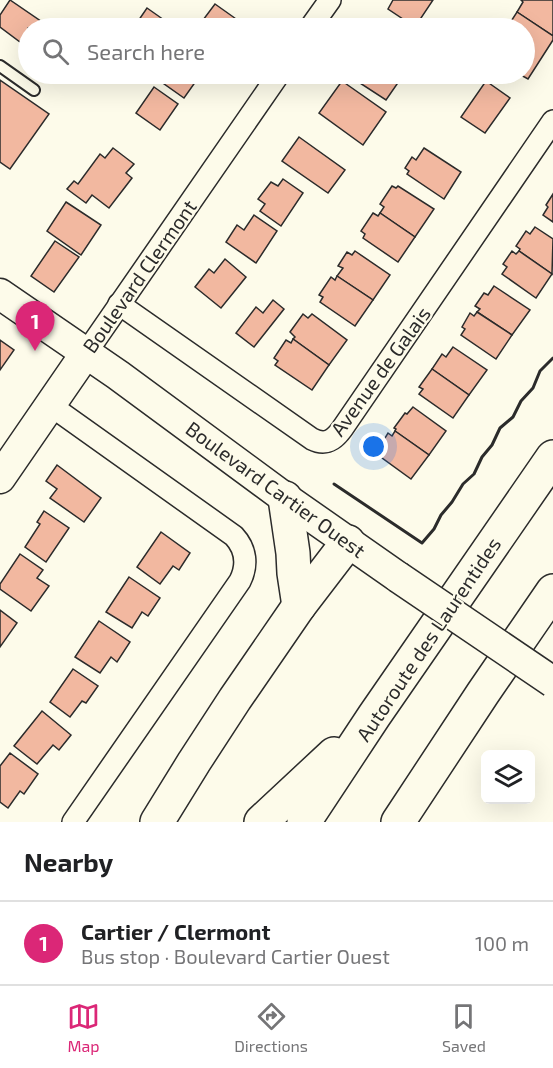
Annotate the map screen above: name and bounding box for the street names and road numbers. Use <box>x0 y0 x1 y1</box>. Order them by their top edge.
street label: Boulevard Clermont <box>77 195 201 357</box>
street label: Avenue de Galais <box>325 302 435 440</box>
street label: Boulevard Cartier Ouest <box>182 416 371 562</box>
street label: Autoroute des Laurentides <box>351 533 505 745</box>

